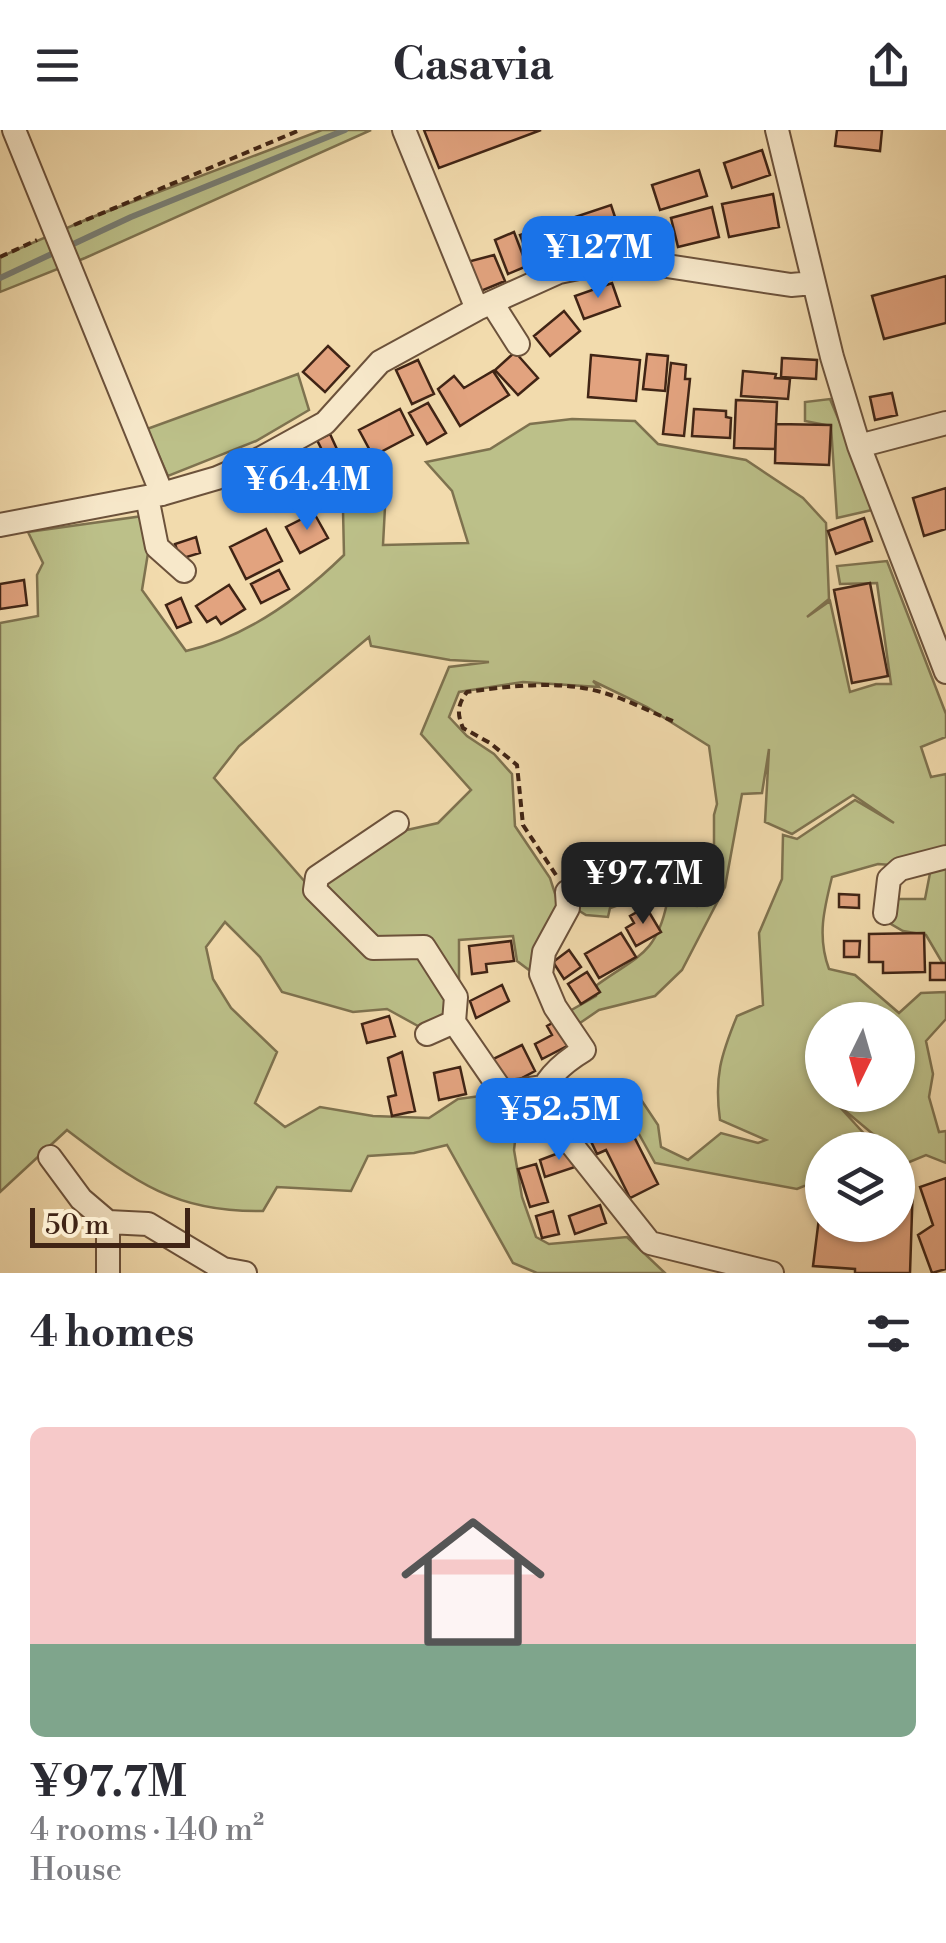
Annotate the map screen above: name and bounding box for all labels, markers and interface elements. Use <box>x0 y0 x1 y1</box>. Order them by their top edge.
text: Casavia <box>393 37 553 94</box>
icon: menu <box>30 38 85 93</box>
icon: share <box>861 38 916 93</box>
pin: ¥127M <box>528 216 668 301</box>
text: ¥127M <box>544 228 652 268</box>
pin: ¥64.4M <box>226 448 388 533</box>
text: ¥64.4M <box>244 460 370 500</box>
pin: ¥97.7M <box>562 842 724 927</box>
text: ¥97.7M <box>583 854 703 894</box>
north arrow <box>805 1002 915 1112</box>
map controls <box>805 1002 915 1242</box>
pin: ¥52.5M <box>478 1078 640 1163</box>
text: ¥52.5M <box>498 1090 620 1130</box>
button: layers <box>805 1132 915 1242</box>
scale bar <box>30 1203 190 1248</box>
text: 50 m <box>45 1208 109 1243</box>
icon: filters <box>861 1306 916 1361</box>
text: 4 homes <box>30 1307 194 1360</box>
icon: home <box>383 1492 563 1672</box>
text: ¥97.7M <box>30 1757 187 1810</box>
text: 4 rooms · 140 m² <box>30 1810 264 1850</box>
text: House <box>30 1850 122 1890</box>

